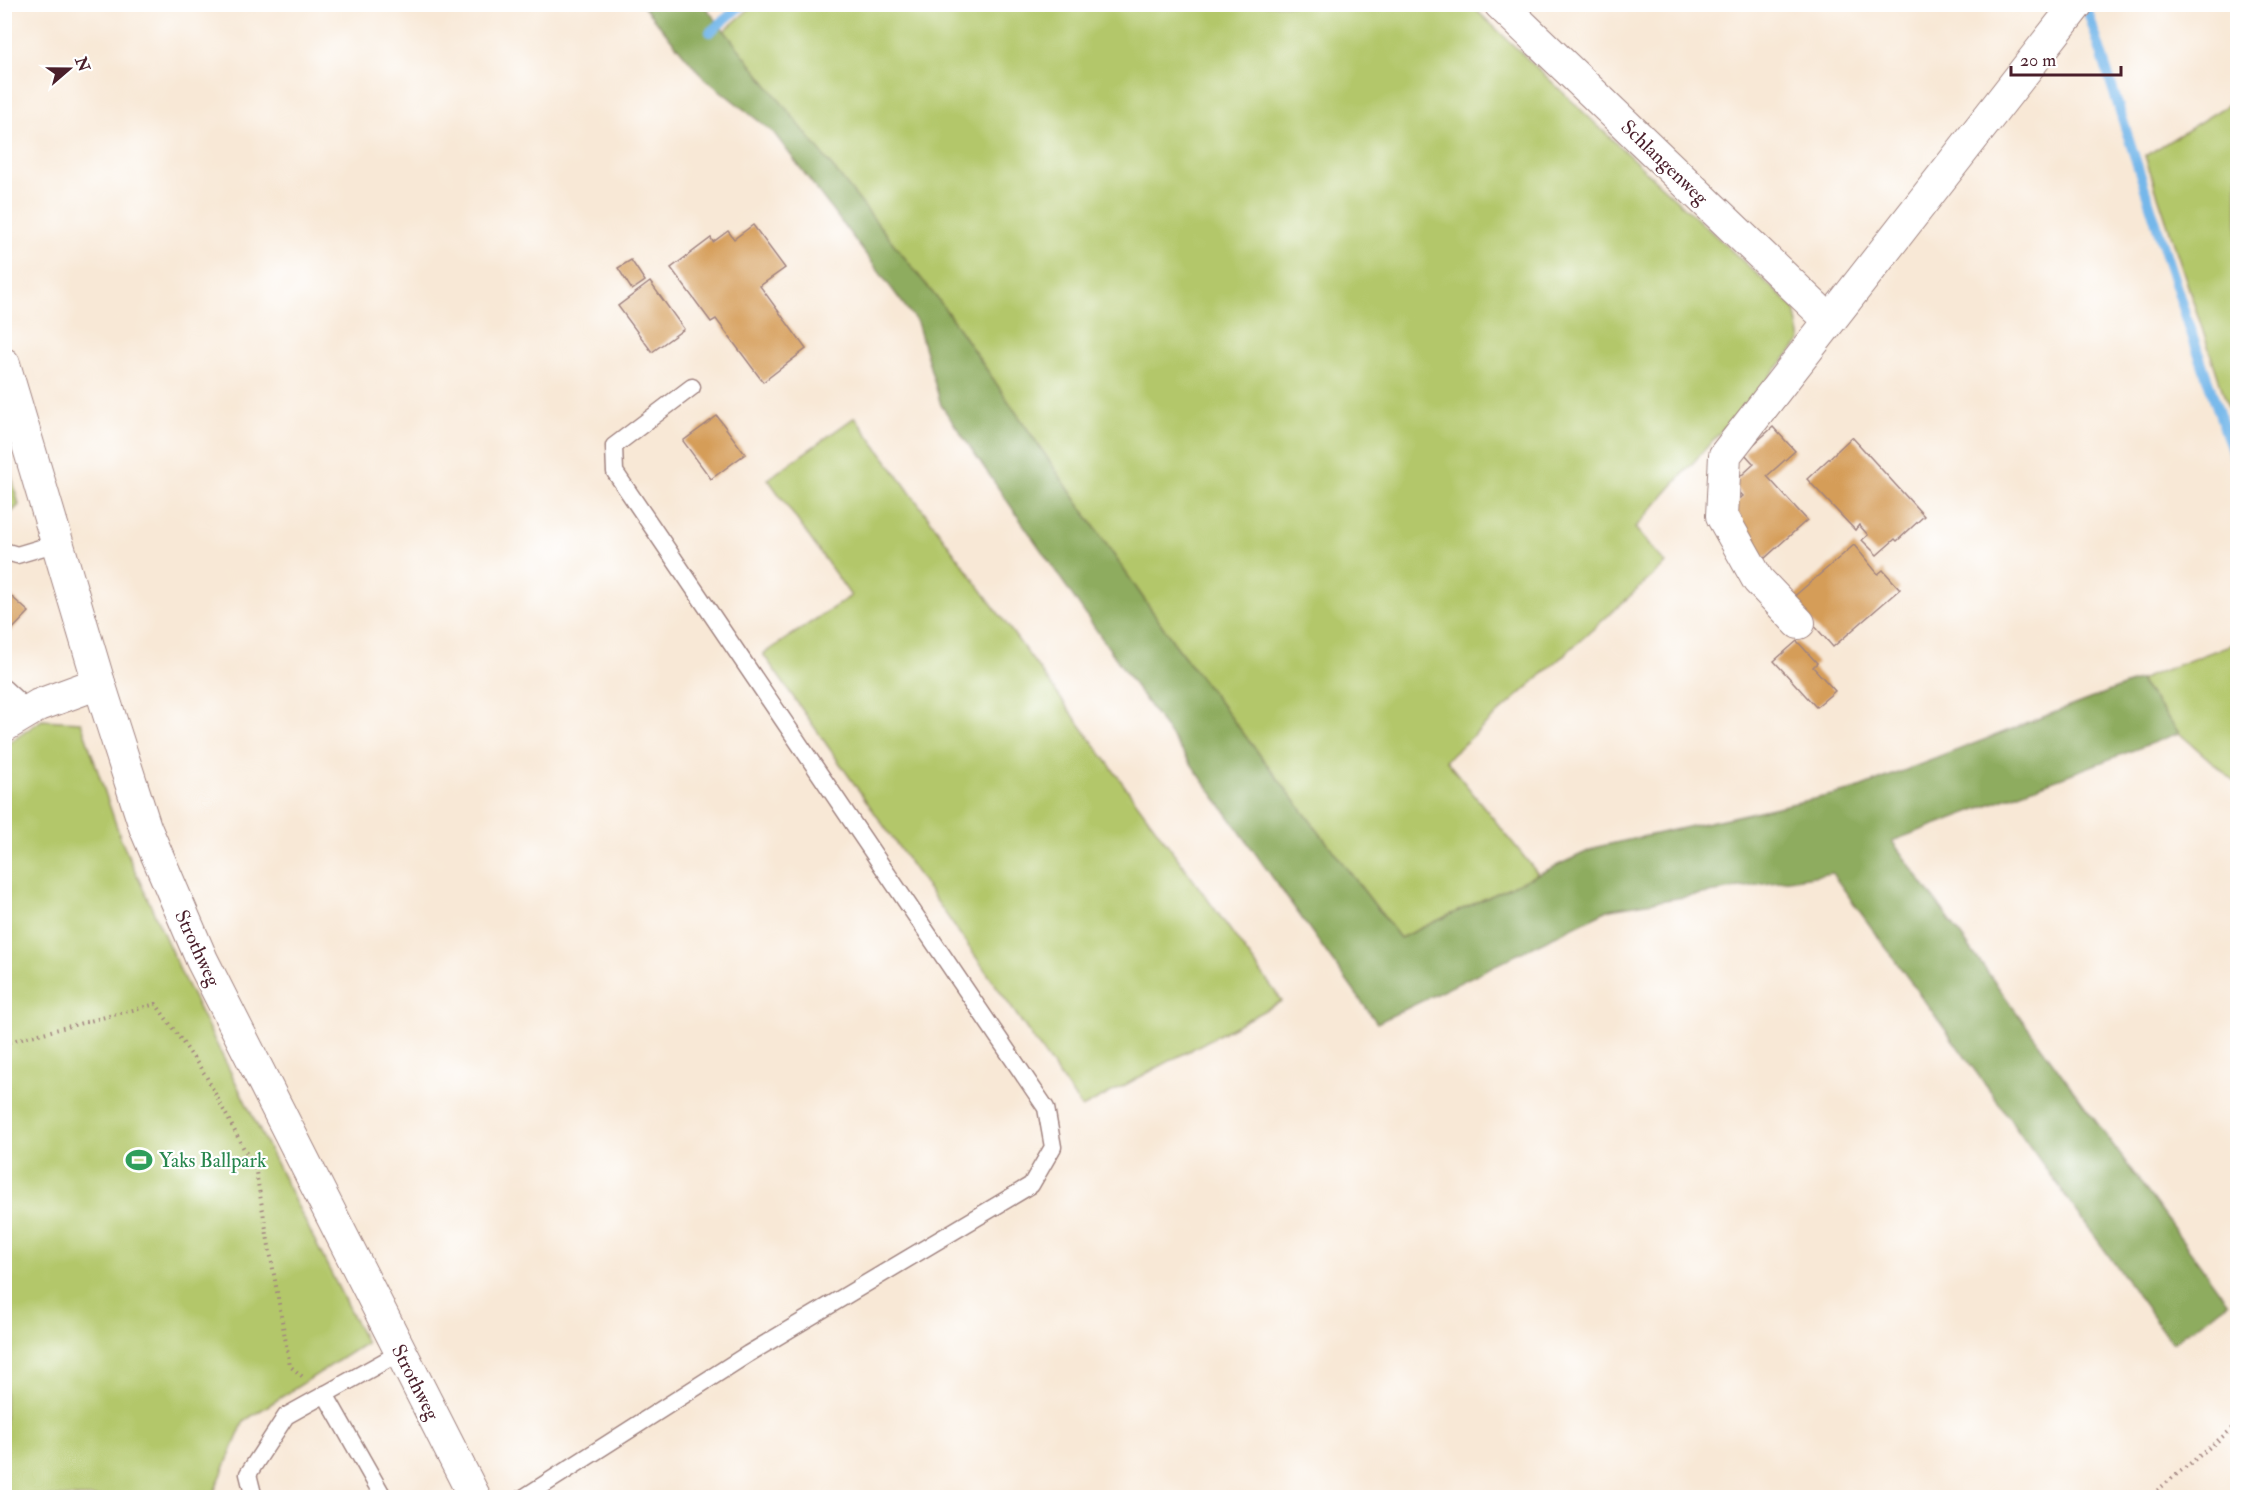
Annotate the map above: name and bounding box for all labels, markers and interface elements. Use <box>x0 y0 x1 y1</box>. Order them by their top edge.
north arrow <box>39 39 99 99</box>
scale bar <box>2011 39 2120 77</box>
text: 20 m <box>2020 49 2056 72</box>
text: N <box>70 53 94 75</box>
street label: Schlangenweg <box>1616 114 1714 211</box>
street label: Strothweg <box>169 906 227 992</box>
sports icon: Yaks Ballpark <box>124 1145 154 1175</box>
place label: Yaks Ballpark <box>159 1148 267 1174</box>
street label: Strothweg <box>386 1340 446 1425</box>

